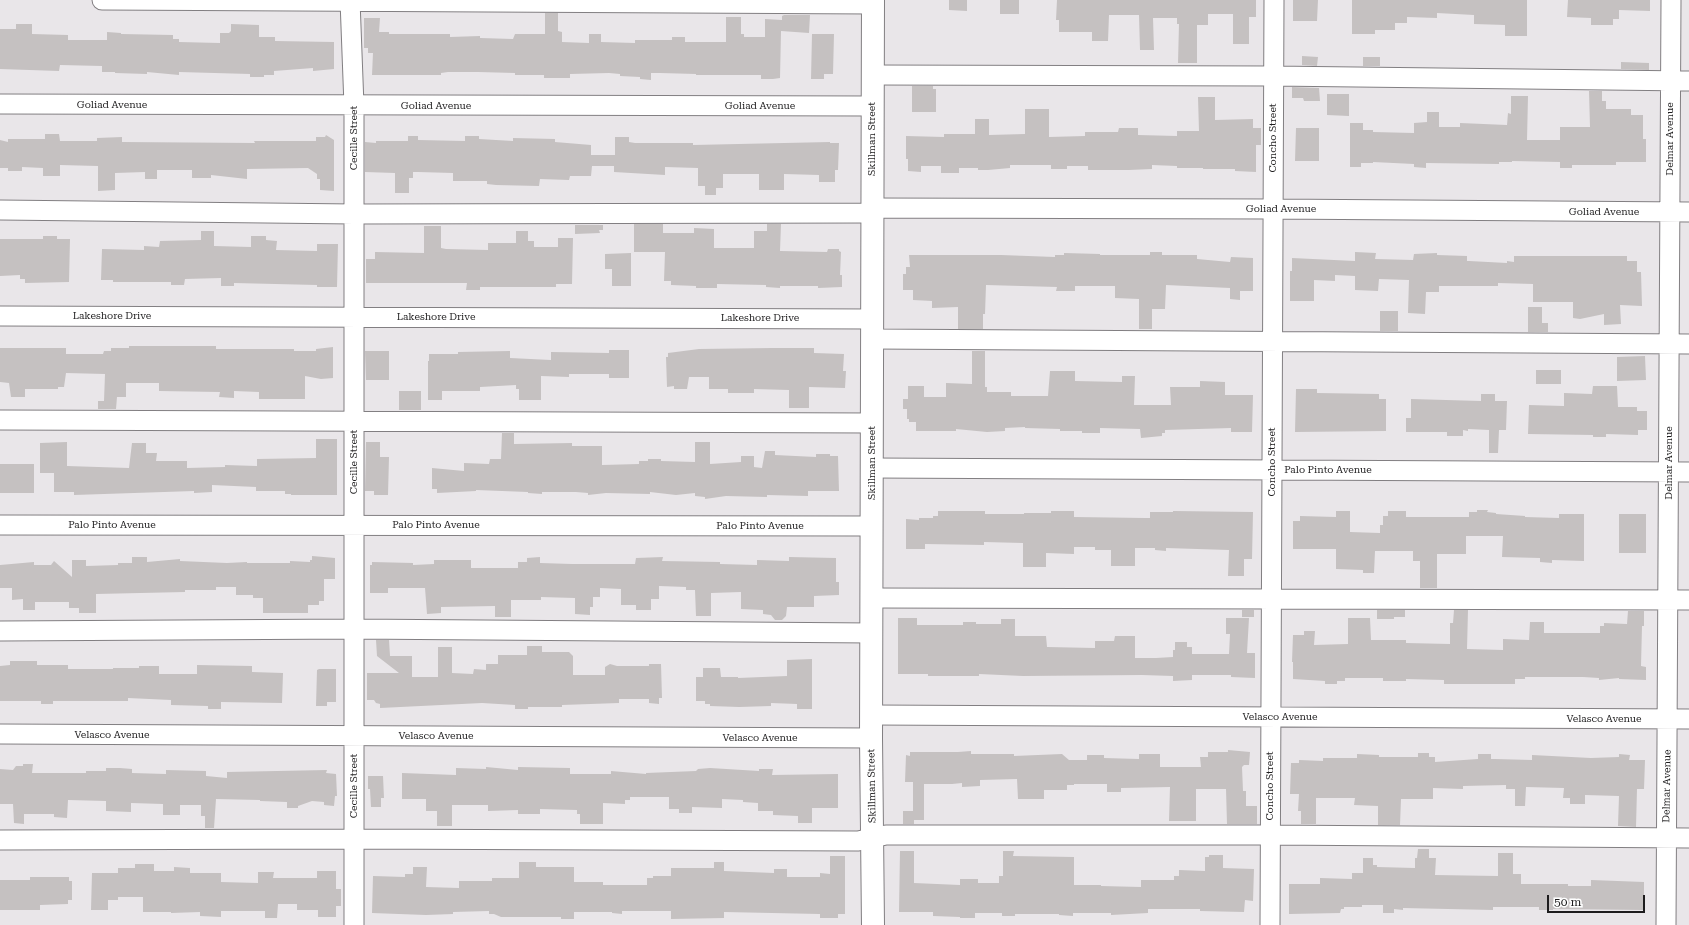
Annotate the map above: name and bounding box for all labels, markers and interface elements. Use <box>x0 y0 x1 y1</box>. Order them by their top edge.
street label: Goliad Avenue <box>77 99 147 111</box>
street label: Goliad Avenue <box>401 100 471 112</box>
street label: Goliad Avenue <box>725 100 795 112</box>
street label: Skillman Street <box>866 102 878 176</box>
street label: Delmar Avenue <box>1664 102 1676 176</box>
street label: Concho Street <box>1267 103 1279 173</box>
street label: Cecille Street <box>348 106 360 170</box>
street label: Goliad Avenue <box>1246 203 1316 215</box>
street label: Goliad Avenue <box>1569 206 1639 218</box>
street label: Lakeshore Drive <box>73 310 151 322</box>
street label: Lakeshore Drive <box>397 311 475 323</box>
street label: Lakeshore Drive <box>721 312 799 324</box>
street label: Skillman Street <box>866 426 878 500</box>
street label: Delmar Avenue <box>1663 426 1675 500</box>
street label: Concho Street <box>1266 427 1278 497</box>
street label: Cecille Street <box>348 430 360 494</box>
street label: Palo Pinto Avenue <box>1284 464 1372 476</box>
street label: Palo Pinto Avenue <box>68 519 156 531</box>
street label: Palo Pinto Avenue <box>392 519 480 531</box>
street label: Palo Pinto Avenue <box>716 520 804 532</box>
street label: Velasco Avenue <box>1242 711 1318 723</box>
street label: Velasco Avenue <box>1566 713 1642 725</box>
street label: Velasco Avenue <box>74 729 150 741</box>
street label: Velasco Avenue <box>398 730 474 742</box>
street label: Velasco Avenue <box>722 732 798 744</box>
street label: Skillman Street <box>865 749 879 823</box>
street label: Delmar Avenue <box>1660 749 1674 823</box>
street label: Concho Street <box>1264 751 1276 821</box>
street label: Cecille Street <box>348 754 360 818</box>
scale bar <box>1549 887 1647 913</box>
text: 50 m <box>1554 895 1581 909</box>

